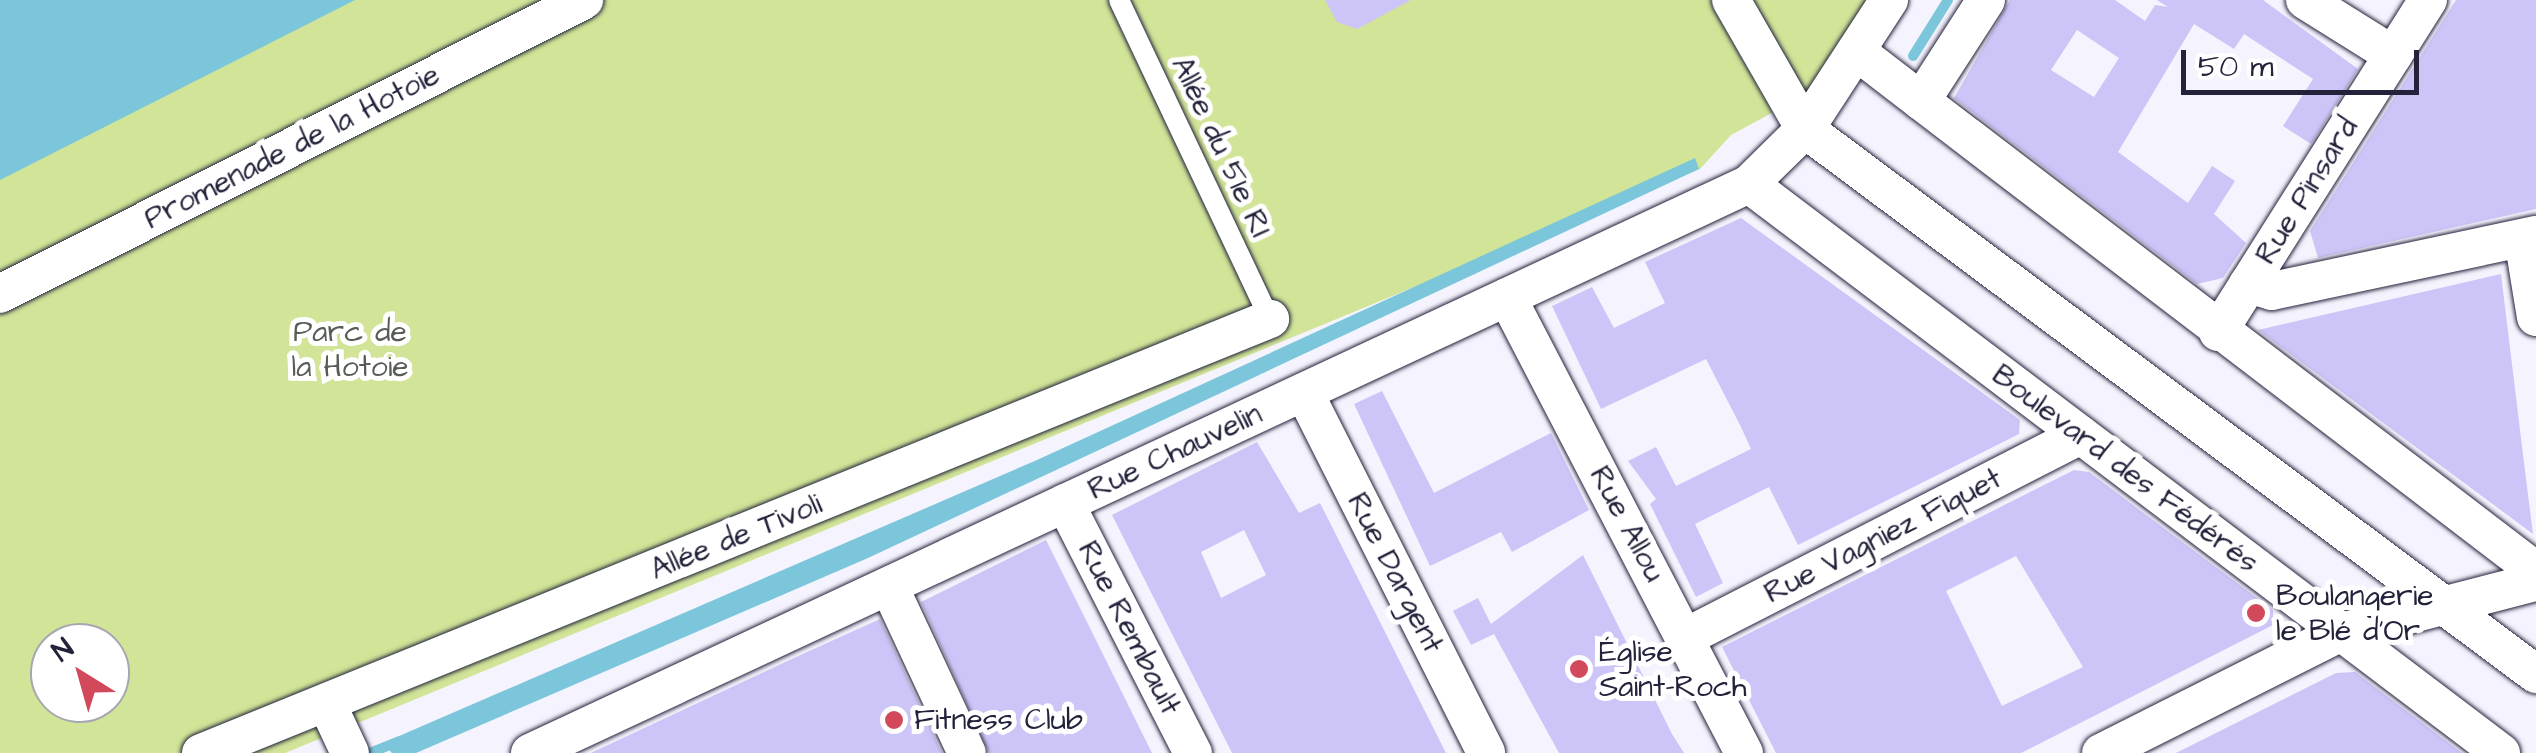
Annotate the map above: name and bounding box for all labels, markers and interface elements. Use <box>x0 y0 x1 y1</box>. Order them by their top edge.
scale bar <box>2186 30 2424 92</box>
text: 50 m <box>2198 46 2274 88</box>
street label: Allée du 51e RI <box>1163 51 1279 243</box>
street label: Promenade de la Hotoie <box>138 57 446 237</box>
street label: Rue Pinsard <box>2248 111 2366 271</box>
park label: Parc de la Hotoie <box>292 314 408 384</box>
street label: Boulevard des Fédérés <box>1985 357 2265 581</box>
street label: Rue Chauvelin <box>1082 396 1268 508</box>
street label: Rue Allou <box>1582 460 1672 588</box>
street label: Rue Vagniez Fiquet <box>1758 461 2008 611</box>
street label: Allée de Tivoli <box>645 486 827 588</box>
street label: Rue Dargent <box>1339 487 1451 659</box>
street label: Rue Rembault <box>1070 535 1188 721</box>
place label: Boulangerie le Blé d'Or <box>2276 578 2433 648</box>
marker: Boulangerie le Blé d'Or <box>2245 602 2267 624</box>
north arrow <box>30 623 130 723</box>
text: N <box>44 629 82 671</box>
place label: Église Saint-Roch <box>1599 634 1747 704</box>
marker: Église Saint-Roch <box>1568 658 1590 680</box>
place label: Fitness Club <box>914 702 1083 738</box>
marker: Fitness Club <box>883 709 905 731</box>

